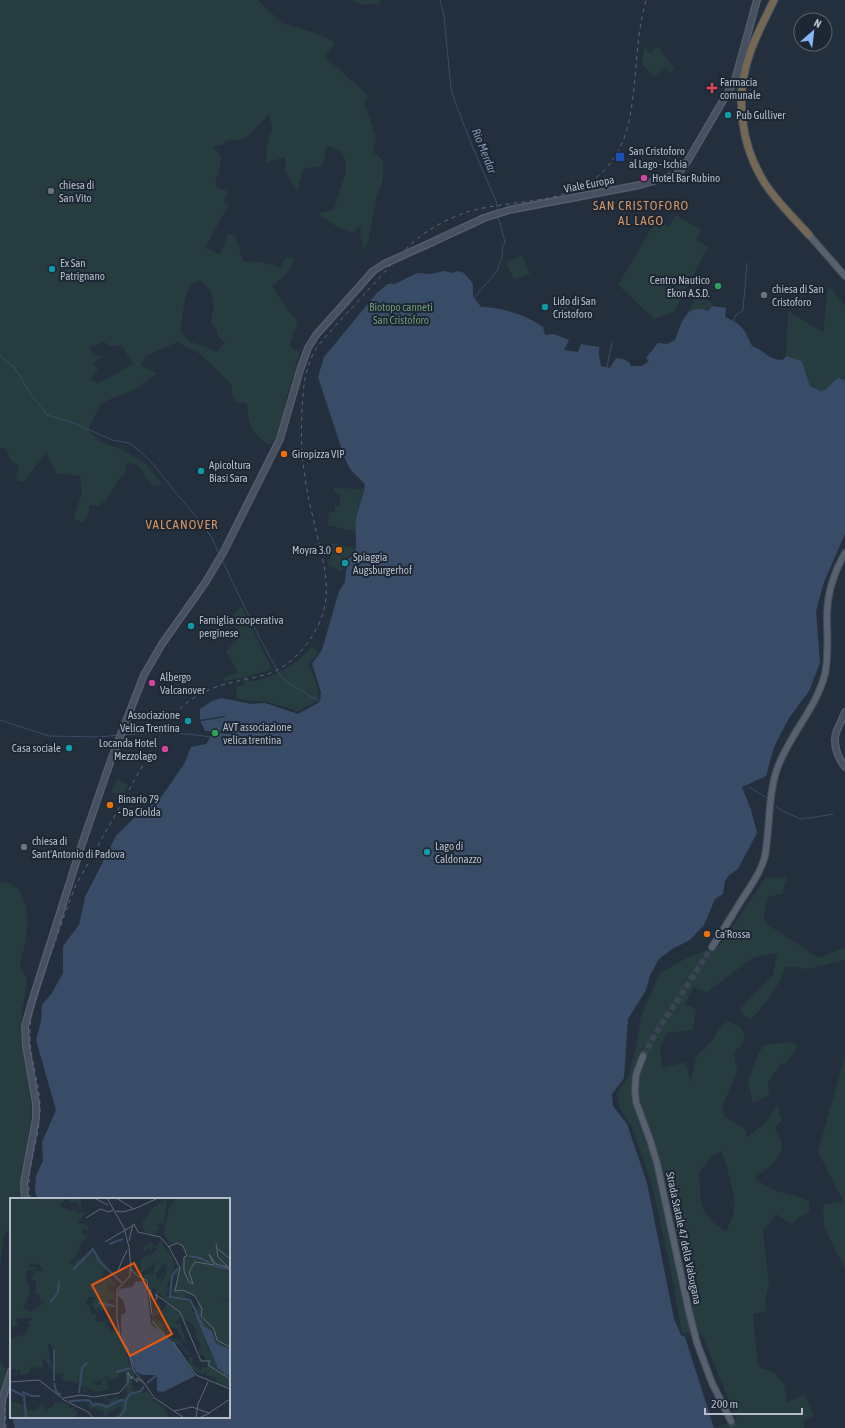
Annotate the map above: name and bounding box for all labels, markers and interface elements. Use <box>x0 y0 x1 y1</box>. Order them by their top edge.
north arrow <box>793 12 833 52</box>
text: N <box>812 16 823 30</box>
place label: Farmacia comunale <box>720 76 761 101</box>
marker: Farmacia comunale <box>707 83 717 93</box>
place label: Pub Gulliver <box>736 109 786 121</box>
marker: Pub Gulliver <box>723 110 733 120</box>
water label: Rio Merdar <box>469 126 500 176</box>
place label: San Cristoforo al Lago - Ischia <box>629 145 687 170</box>
marker: San Cristoforo al Lago - Ischia <box>614 151 626 163</box>
place label: Hotel Bar Rubino <box>652 172 720 184</box>
street label: Viale Europa <box>563 173 615 195</box>
marker: Hotel Bar Rubino <box>639 173 649 183</box>
place label: chiesa di San Vito <box>59 179 94 204</box>
marker: chiesa di San Vito <box>46 186 56 196</box>
district label: SAN CRISTOFORO AL LAGO <box>593 198 689 228</box>
place label: Ex San Patrignano <box>60 257 105 282</box>
marker: Ex San Patrignano <box>47 264 57 274</box>
place label: Centro Nautico Ekon A.S.D. <box>650 274 710 299</box>
marker: Centro Nautico Ekon A.S.D. <box>713 281 723 291</box>
place label: chiesa di San Cristoforo <box>772 283 824 308</box>
marker: chiesa di San Cristoforo <box>759 290 769 300</box>
place label: Lido di San Cristoforo <box>553 295 596 320</box>
park label: Biotopo canneti San Cristoforo <box>369 301 433 326</box>
marker: Lido di San Cristoforo <box>540 302 550 312</box>
place label: Giropizza VIP <box>292 448 345 460</box>
marker: Giropizza VIP <box>279 449 289 459</box>
place label: Apicoltura Biasi Sara <box>209 459 251 484</box>
marker: Apicoltura Biasi Sara <box>196 466 206 476</box>
district label: VALCANOVER <box>145 517 219 532</box>
place label: Moyra 3.0 <box>292 544 331 556</box>
marker: Moyra 3.0 <box>334 545 344 555</box>
place label: Spiaggia Augsburgerhof <box>353 551 412 576</box>
marker: Spiaggia Augsburgerhof <box>340 558 350 568</box>
place label: Famiglia cooperativa perginese <box>199 614 284 639</box>
marker: Famiglia cooperativa perginese <box>186 621 196 631</box>
place label: Albergo Valcanover <box>160 671 206 696</box>
marker: Albergo Valcanover <box>147 678 157 688</box>
place label: Associazione Velica Trentina <box>120 709 180 734</box>
marker: Associazione Velica Trentina <box>183 716 193 726</box>
place label: AVT associazione velica trentina <box>223 721 292 746</box>
marker: AVT associazione velica trentina <box>210 728 220 738</box>
place label: Locanda Hotel Mezzolago <box>99 737 157 762</box>
place label: Casa sociale <box>12 742 61 754</box>
marker: Casa sociale <box>64 743 74 753</box>
marker: Locanda Hotel Mezzolago <box>160 744 170 754</box>
place label: Binario 79 - Da Ciolda <box>118 793 161 818</box>
marker: Binario 79 - Da Ciolda <box>105 800 115 810</box>
place label: chiesa di Sant'Antonio di Padova <box>32 835 125 860</box>
place label: Lago di Caldonazzo <box>435 840 482 865</box>
marker: chiesa di Sant'Antonio di Padova <box>19 842 29 852</box>
marker: Lago di Caldonazzo <box>422 847 432 857</box>
place label: Ca'Rossa <box>715 928 750 940</box>
marker: Ca'Rossa <box>702 929 712 939</box>
street label: Strada Statale 47 della Valsugana <box>664 1171 704 1305</box>
inset map <box>10 1198 230 1418</box>
scale bar <box>705 1390 802 1416</box>
text: 200 m <box>711 1397 738 1411</box>

